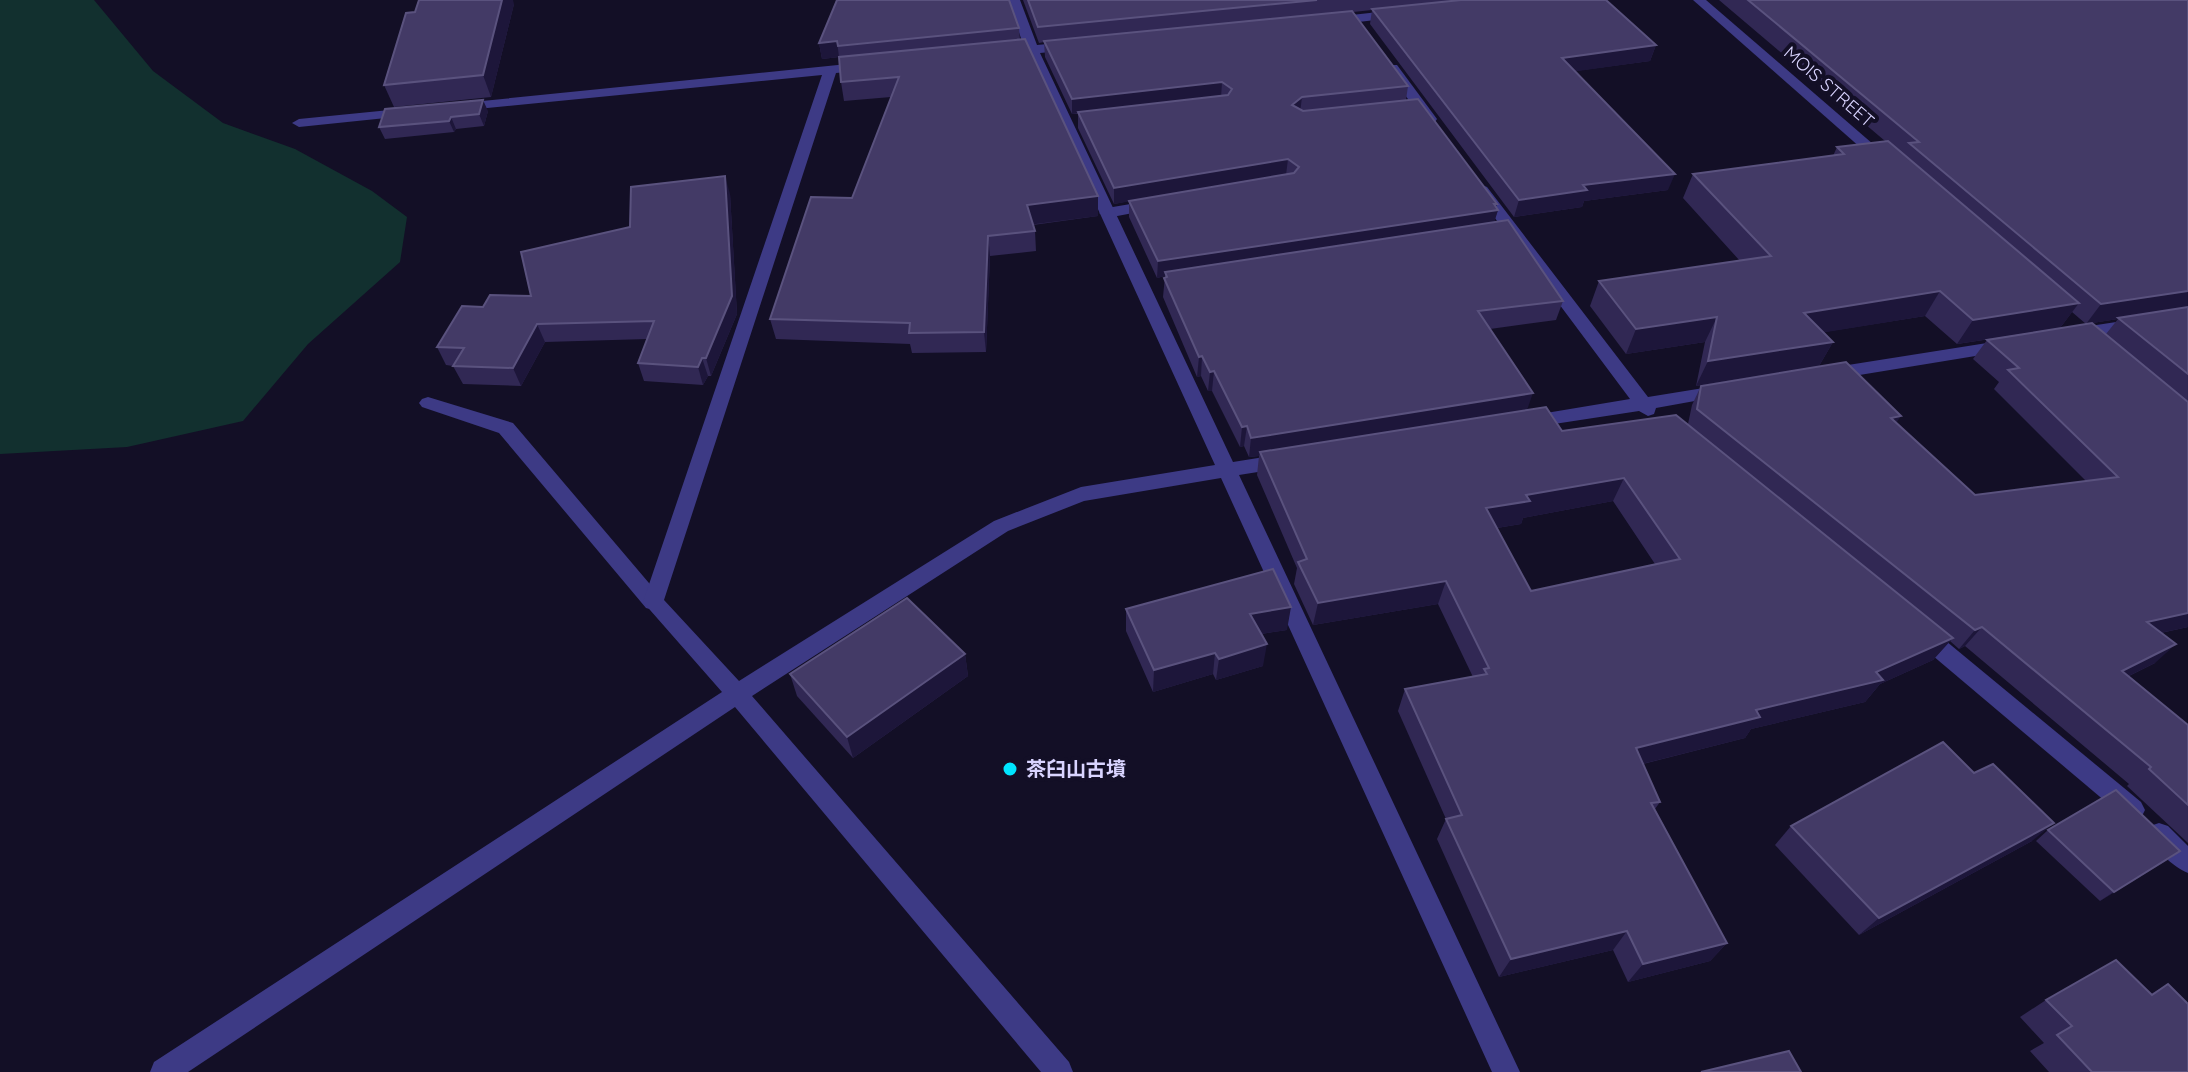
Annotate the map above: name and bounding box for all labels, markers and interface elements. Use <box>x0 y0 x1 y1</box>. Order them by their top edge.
street label: MOIS STREET <box>1779 41 1879 132</box>
place label: 茶臼山古墳 <box>1026 756 1126 781</box>
marker: 茶臼山古墳 <box>1001 760 1019 778</box>

